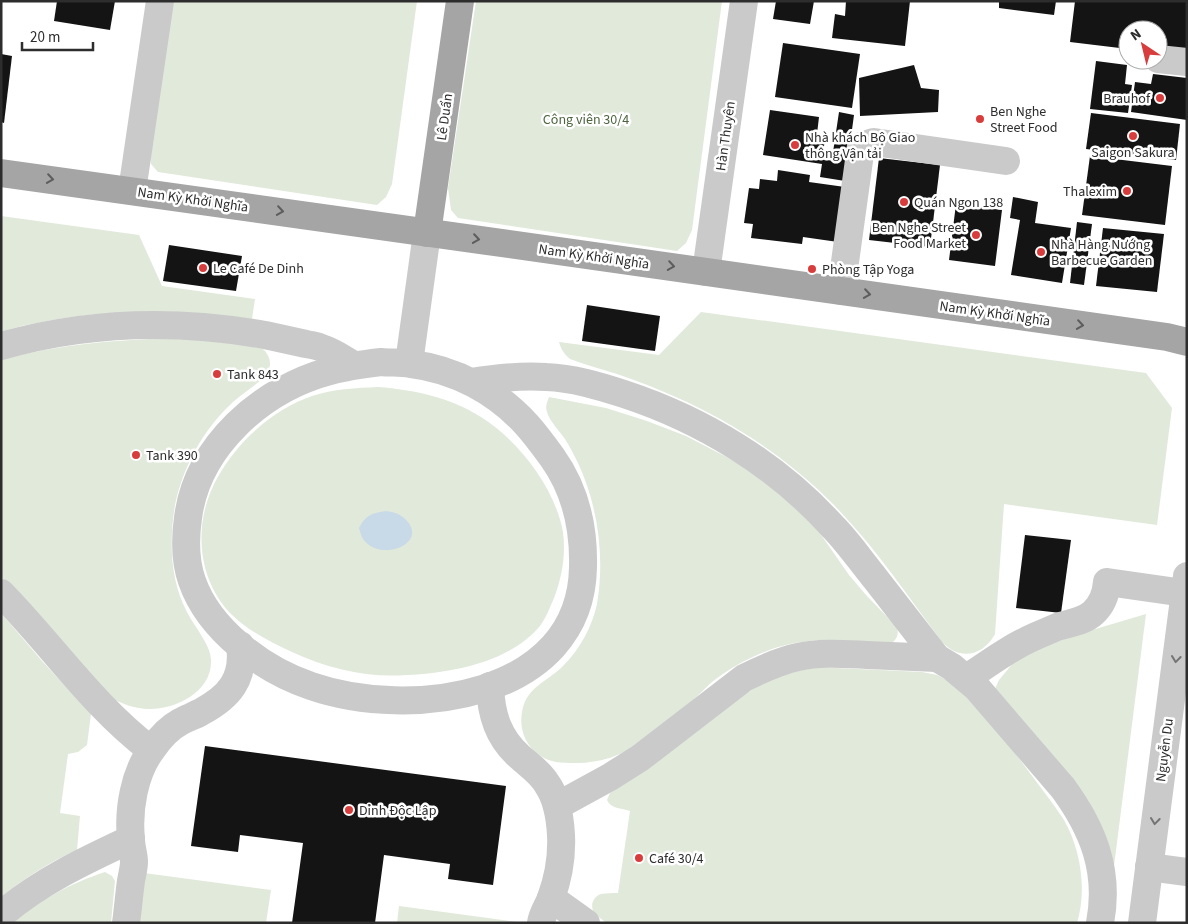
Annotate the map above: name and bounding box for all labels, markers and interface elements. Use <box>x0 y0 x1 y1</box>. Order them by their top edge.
scale bar <box>22 20 94 52</box>
north arrow <box>1118 20 1168 70</box>
text: N <box>1127 24 1146 46</box>
text: 20 m <box>30 27 60 48</box>
place label: Brauhof <box>1103 89 1151 109</box>
street label: Lê Duẩn <box>432 92 458 142</box>
marker: Brauhof <box>1154 92 1166 104</box>
street label: Hàn Thuyên <box>711 100 741 172</box>
place label: Ben Nghe Street Food <box>990 102 1058 138</box>
park label: Công viên 30/4 <box>543 110 629 130</box>
marker: Ben Nghe Street Food <box>974 113 986 125</box>
place label: Nhà khách Bộ Giao thông Vận tải <box>805 128 915 164</box>
marker: Saigon Sakura <box>1127 130 1139 142</box>
marker: Nhà khách Bộ Giao thông Vận tải <box>789 139 801 151</box>
place label: Saigon Sakura <box>1091 143 1175 163</box>
one-way arrow <box>45 174 54 184</box>
street label: Nam Kỳ Khởi Nghĩa <box>136 182 249 218</box>
place label: Thalexim <box>1063 182 1117 202</box>
marker: Thalexim <box>1121 185 1133 197</box>
place label: Quán Ngon 138 <box>914 193 1003 213</box>
marker: Quán Ngon 138 <box>898 196 910 208</box>
one-way arrow <box>276 205 284 216</box>
place label: Ben Nghe Street Food Market <box>872 218 966 254</box>
marker: Ben Nghe Street Food Market <box>970 229 982 241</box>
one-way arrow <box>471 234 480 244</box>
place label: Nhà Hàng Nướng Barbecue Garden <box>1051 235 1152 271</box>
street label: Nam Kỳ Khởi Nghĩa <box>537 239 650 275</box>
marker: Nhà Hàng Nướng Barbecue Garden <box>1035 246 1047 258</box>
place label: Le Café De Dinh <box>213 259 304 279</box>
place label: Phòng Tập Yoga <box>822 260 914 280</box>
one-way arrow <box>667 261 676 271</box>
marker: Le Café De Dinh <box>197 262 209 274</box>
marker: Phòng Tập Yoga <box>806 263 818 275</box>
one-way arrow <box>862 289 871 299</box>
street label: Nam Kỳ Khởi Nghĩa <box>938 296 1051 332</box>
one-way arrow <box>1076 319 1084 330</box>
place label: Tank 843 <box>227 365 279 385</box>
marker: Tank 843 <box>211 368 223 380</box>
place label: Tank 390 <box>146 446 198 466</box>
marker: Tank 390 <box>130 449 142 461</box>
one-way arrow <box>1171 656 1182 664</box>
street label: Nguyễn Du <box>1151 717 1179 783</box>
place label: Dinh Độc Lập <box>359 801 437 821</box>
marker: Dinh Độc Lập <box>343 804 355 816</box>
one-way arrow <box>1150 817 1161 825</box>
place label: Café 30/4 <box>649 849 704 869</box>
marker: Café 30/4 <box>633 852 645 864</box>

